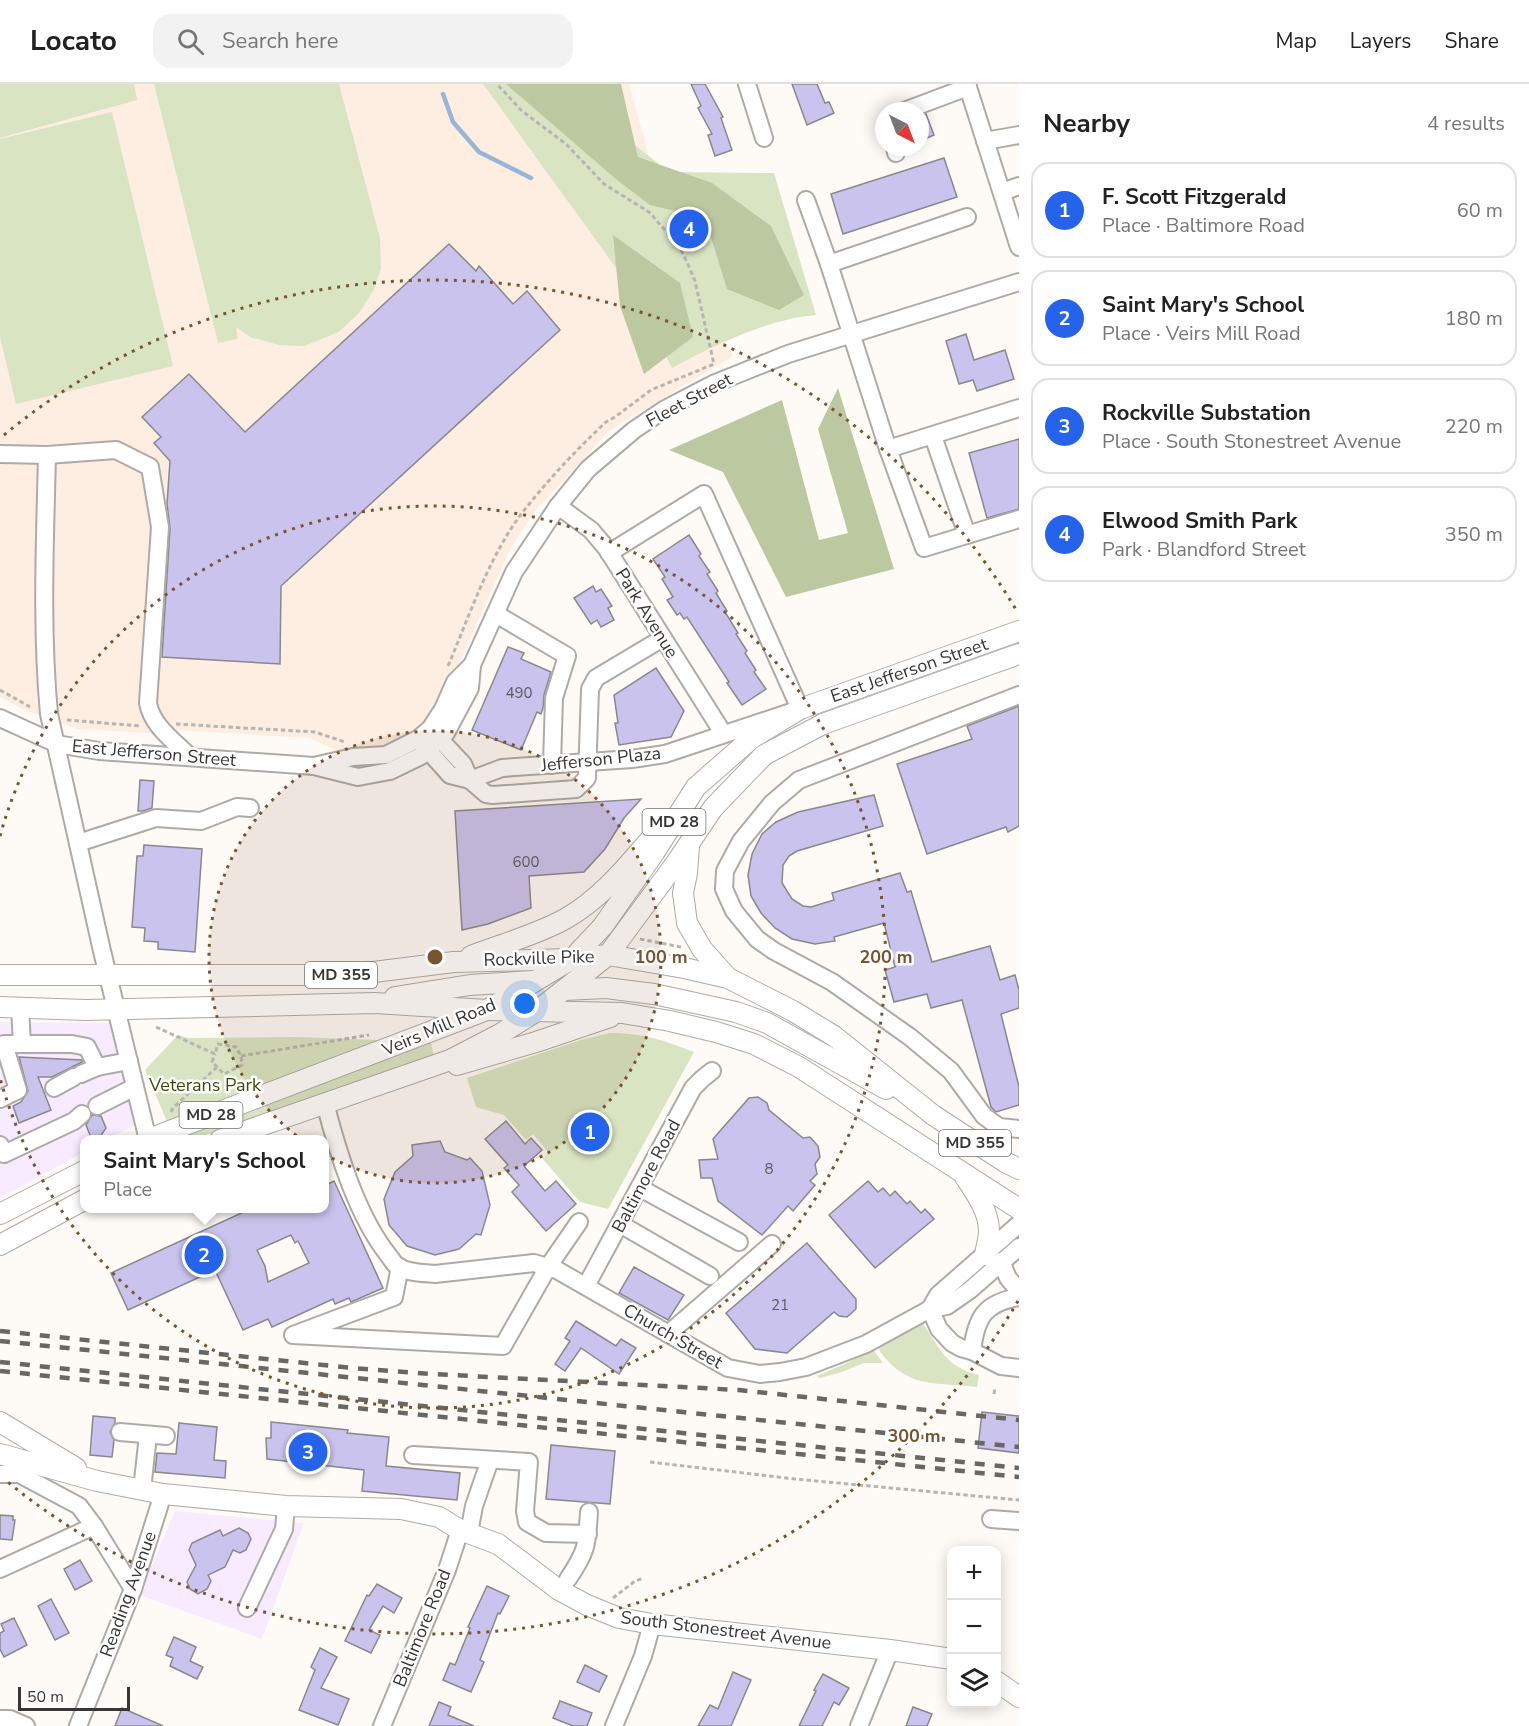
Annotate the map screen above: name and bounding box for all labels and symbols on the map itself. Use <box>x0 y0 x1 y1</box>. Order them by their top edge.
north arrow <box>875 102 929 156</box>
pin: 4 <box>670 206 708 252</box>
street label: Fleet Street <box>642 367 737 433</box>
street label: Park Avenue <box>610 563 684 663</box>
street label: East Jefferson Street <box>827 632 991 708</box>
house number: 490 <box>505 683 533 703</box>
street label: East Jefferson Street <box>71 734 238 772</box>
street label: Jefferson Plaza <box>539 741 662 777</box>
road number: MD 28 <box>642 809 706 835</box>
house number: 600 <box>512 852 540 872</box>
street label: Rockville Pike <box>483 944 595 972</box>
text: 100 m <box>634 945 688 969</box>
text: 200 m <box>859 945 913 969</box>
centre of rings <box>425 947 445 967</box>
road number: MD 355 <box>305 962 377 988</box>
your location <box>510 989 539 1018</box>
street label: Veirs Mill Road <box>377 992 500 1062</box>
park label: Veterans Park <box>148 1073 262 1097</box>
road number: MD 28 <box>180 1102 242 1128</box>
pin: 1 <box>570 1110 610 1154</box>
street label: Baltimore Road <box>606 1115 686 1237</box>
road number: MD 355 <box>939 1130 1011 1156</box>
house number: 8 <box>764 1159 774 1179</box>
pin: 2 <box>184 1232 224 1278</box>
house number: 21 <box>771 1295 789 1315</box>
street label: Church Street <box>619 1298 728 1375</box>
text: 300 m <box>887 1424 941 1448</box>
pin: 3 <box>288 1430 328 1474</box>
street label: Reading Avenue <box>94 1528 162 1660</box>
street label: Baltimore Road <box>387 1565 457 1691</box>
street label: South Stonestreet Avenue <box>619 1605 833 1655</box>
scale bar <box>18 1684 130 1712</box>

